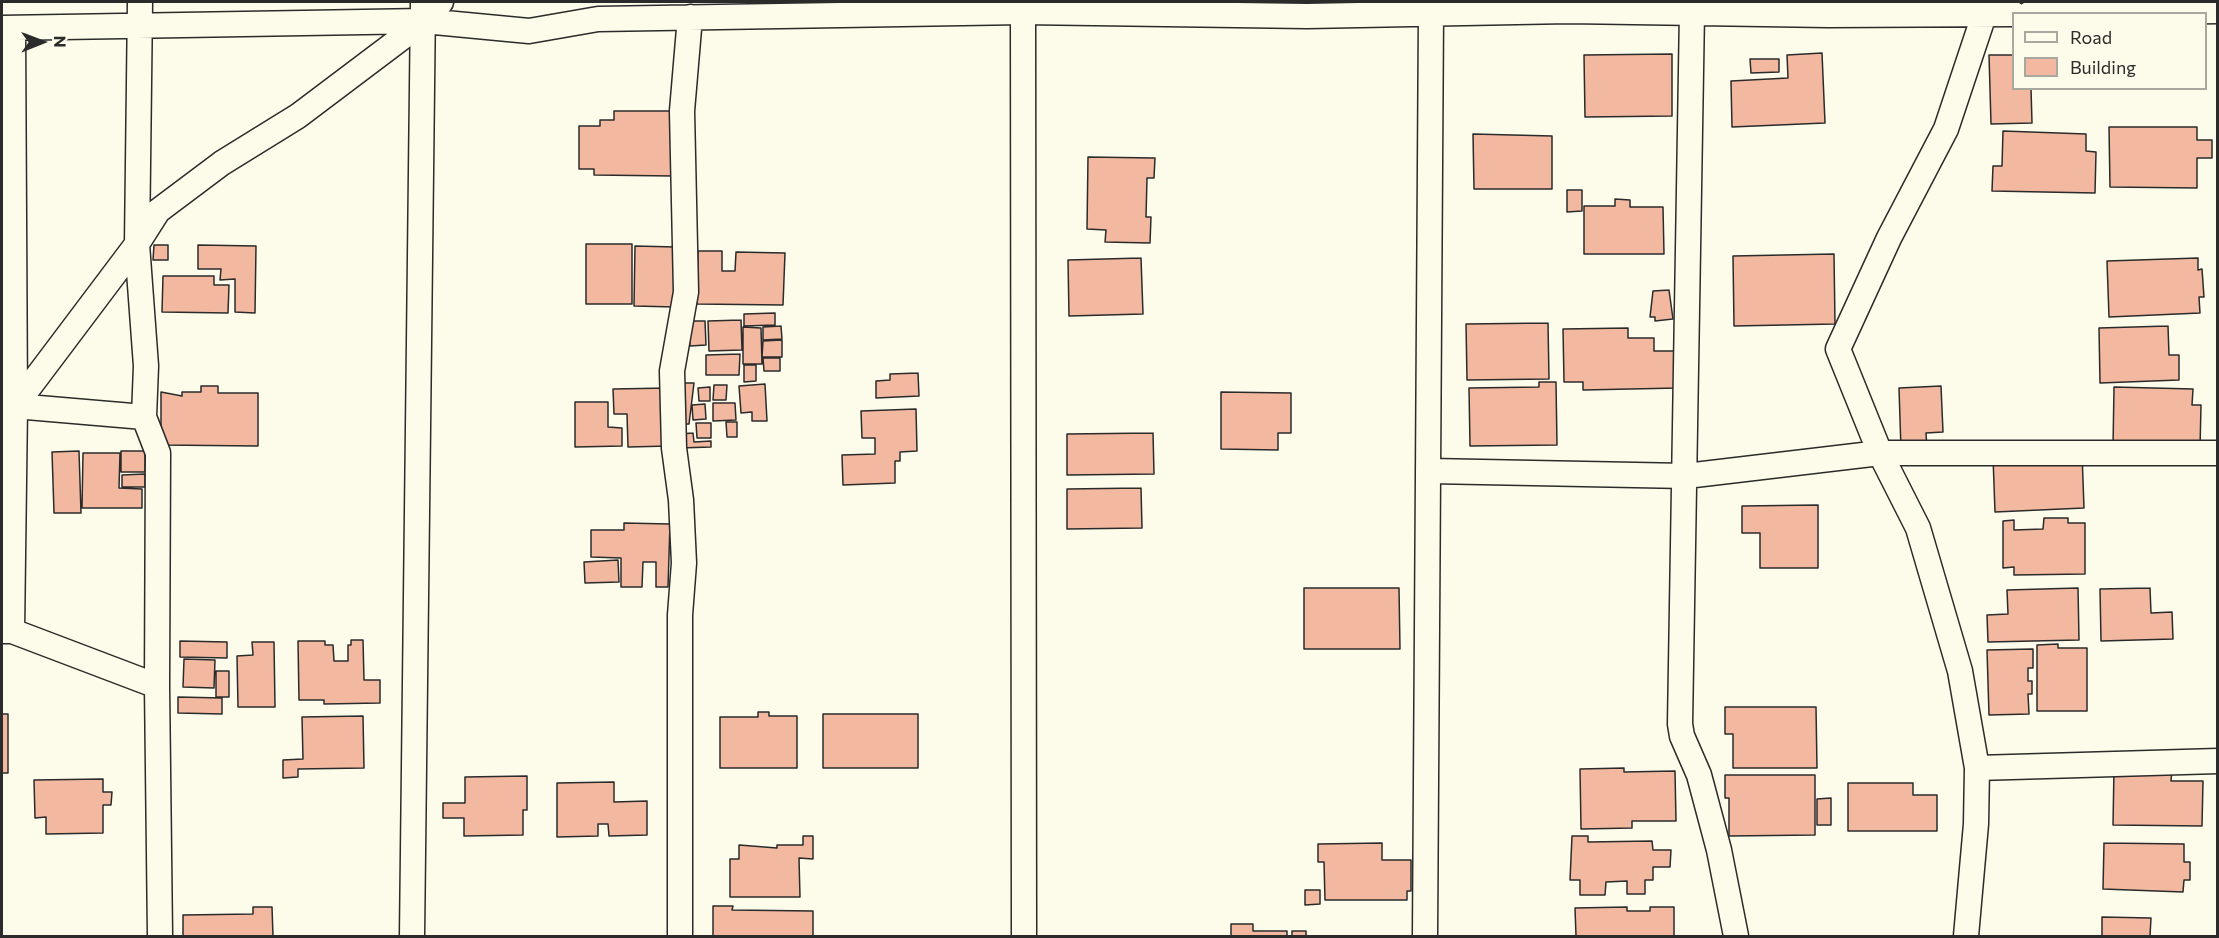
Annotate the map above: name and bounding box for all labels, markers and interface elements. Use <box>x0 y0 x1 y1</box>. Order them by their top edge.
north arrow <box>12 12 72 72</box>
legend <box>2012 12 2207 90</box>
text: Road <box>2070 26 2112 48</box>
text: N <box>51 36 70 48</box>
text: Building <box>2070 56 2136 78</box>

